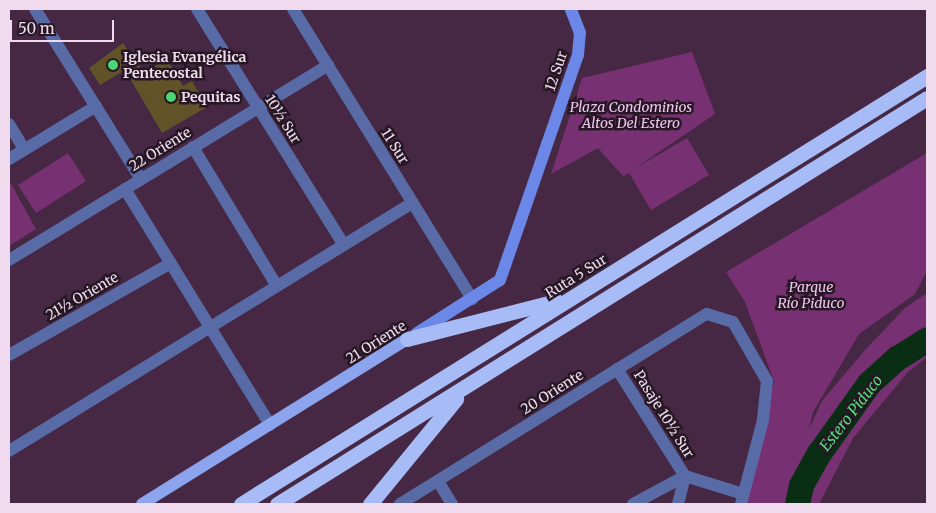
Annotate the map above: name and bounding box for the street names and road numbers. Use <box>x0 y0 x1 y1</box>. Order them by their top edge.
street label: 12 Sur <box>541 49 571 93</box>
street label: 10½ Sur <box>262 92 304 146</box>
street label: 22 Oriente <box>126 123 194 175</box>
street label: 11 Sur <box>378 125 412 167</box>
street label: Ruta 5 Sur <box>542 251 610 301</box>
street label: 21½ Oriente <box>43 269 121 323</box>
street label: 21 Oriente <box>343 317 409 367</box>
street label: 20 Oriente <box>518 366 586 418</box>
street label: Pasaje 10½ Sur <box>630 367 698 461</box>

